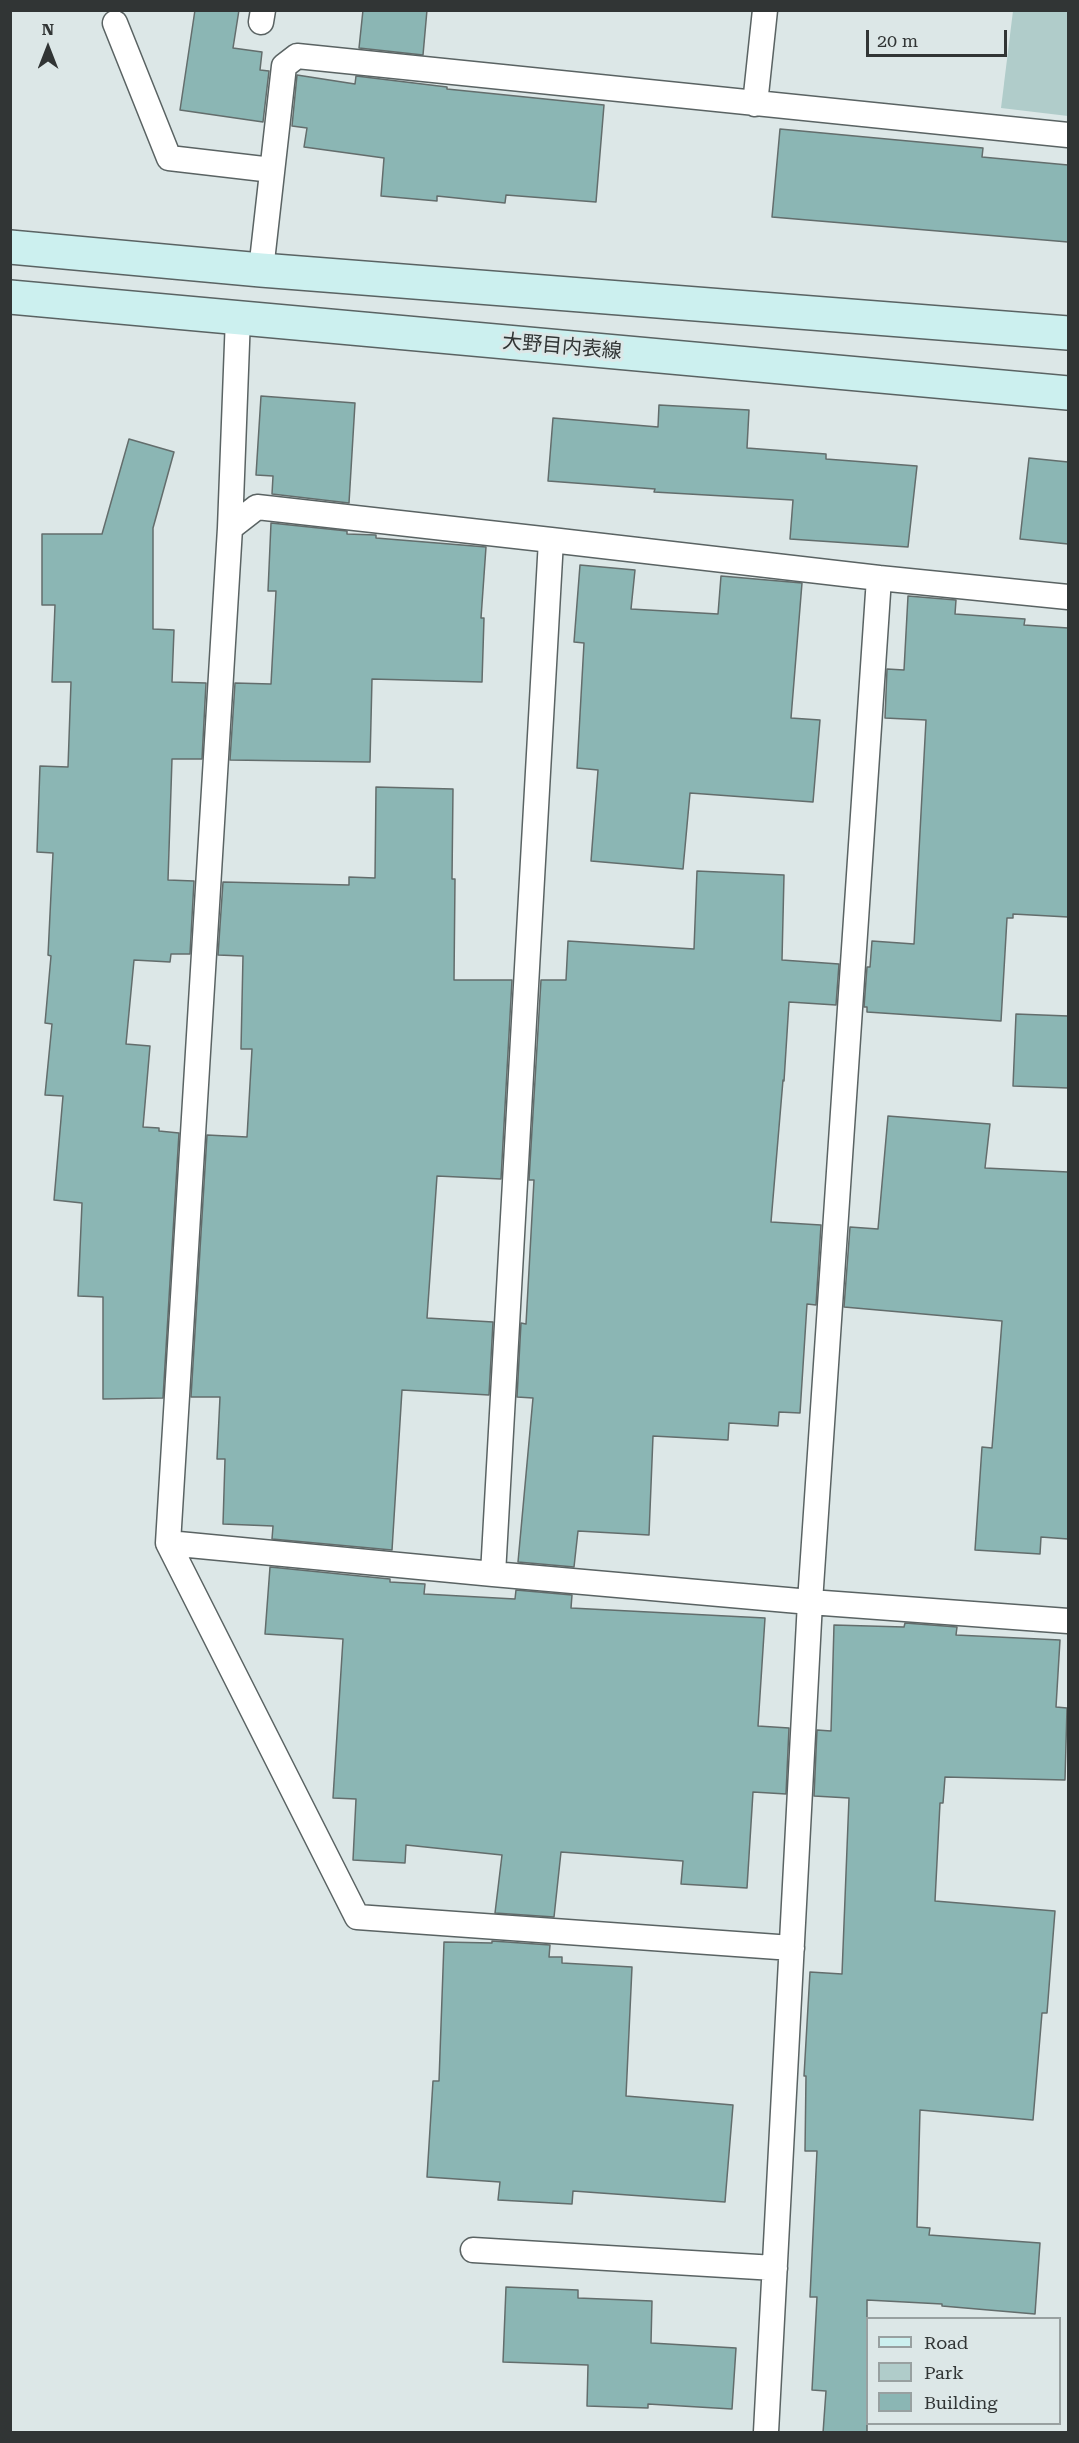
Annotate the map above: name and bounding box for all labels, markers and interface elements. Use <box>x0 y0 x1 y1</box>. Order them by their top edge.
north arrow <box>18 18 78 78</box>
scale bar <box>869 18 1010 56</box>
text: N <box>42 20 54 39</box>
text: 20 m <box>877 30 918 51</box>
street label: 大野目内表線 <box>501 330 623 364</box>
legend <box>866 2317 1061 2425</box>
text: Road <box>924 2332 968 2353</box>
text: Park <box>924 2362 964 2383</box>
text: Building <box>924 2392 998 2413</box>

